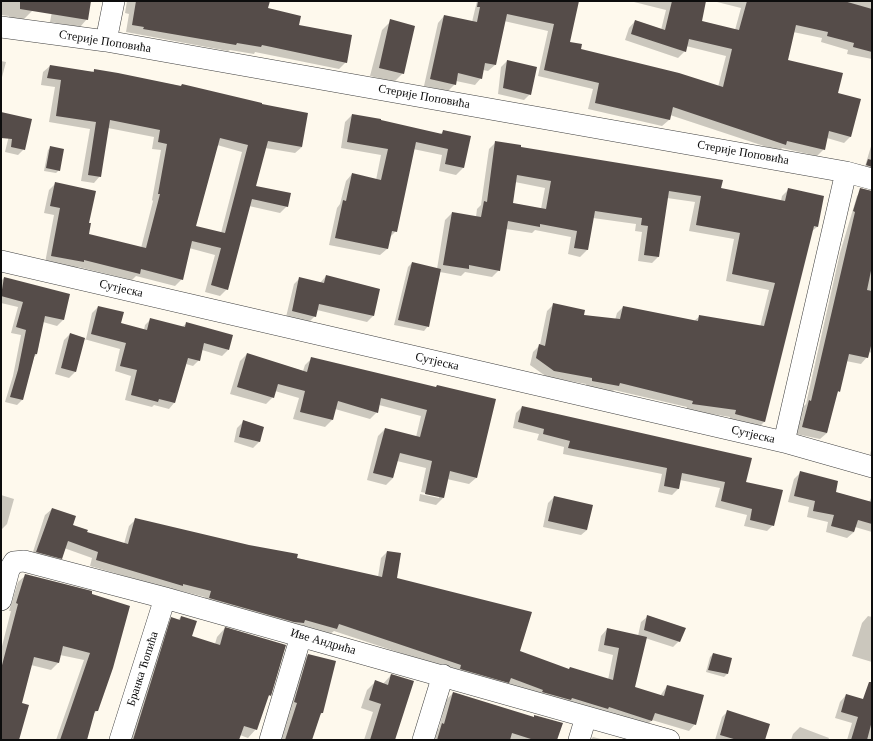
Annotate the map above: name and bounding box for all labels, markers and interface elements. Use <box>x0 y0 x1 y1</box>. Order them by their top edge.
street label: Стерије Поповића <box>58 28 152 56</box>
street label: Стерије Поповића <box>377 82 471 112</box>
street label: Стерије Поповића <box>696 138 790 168</box>
street label: Сутјеска <box>98 277 144 301</box>
street label: Сутјеска <box>414 350 460 374</box>
street label: Сутјеска <box>730 423 776 447</box>
street label: Иве Андрића <box>289 626 357 658</box>
street label: Бранка Ћопића <box>124 630 162 708</box>

